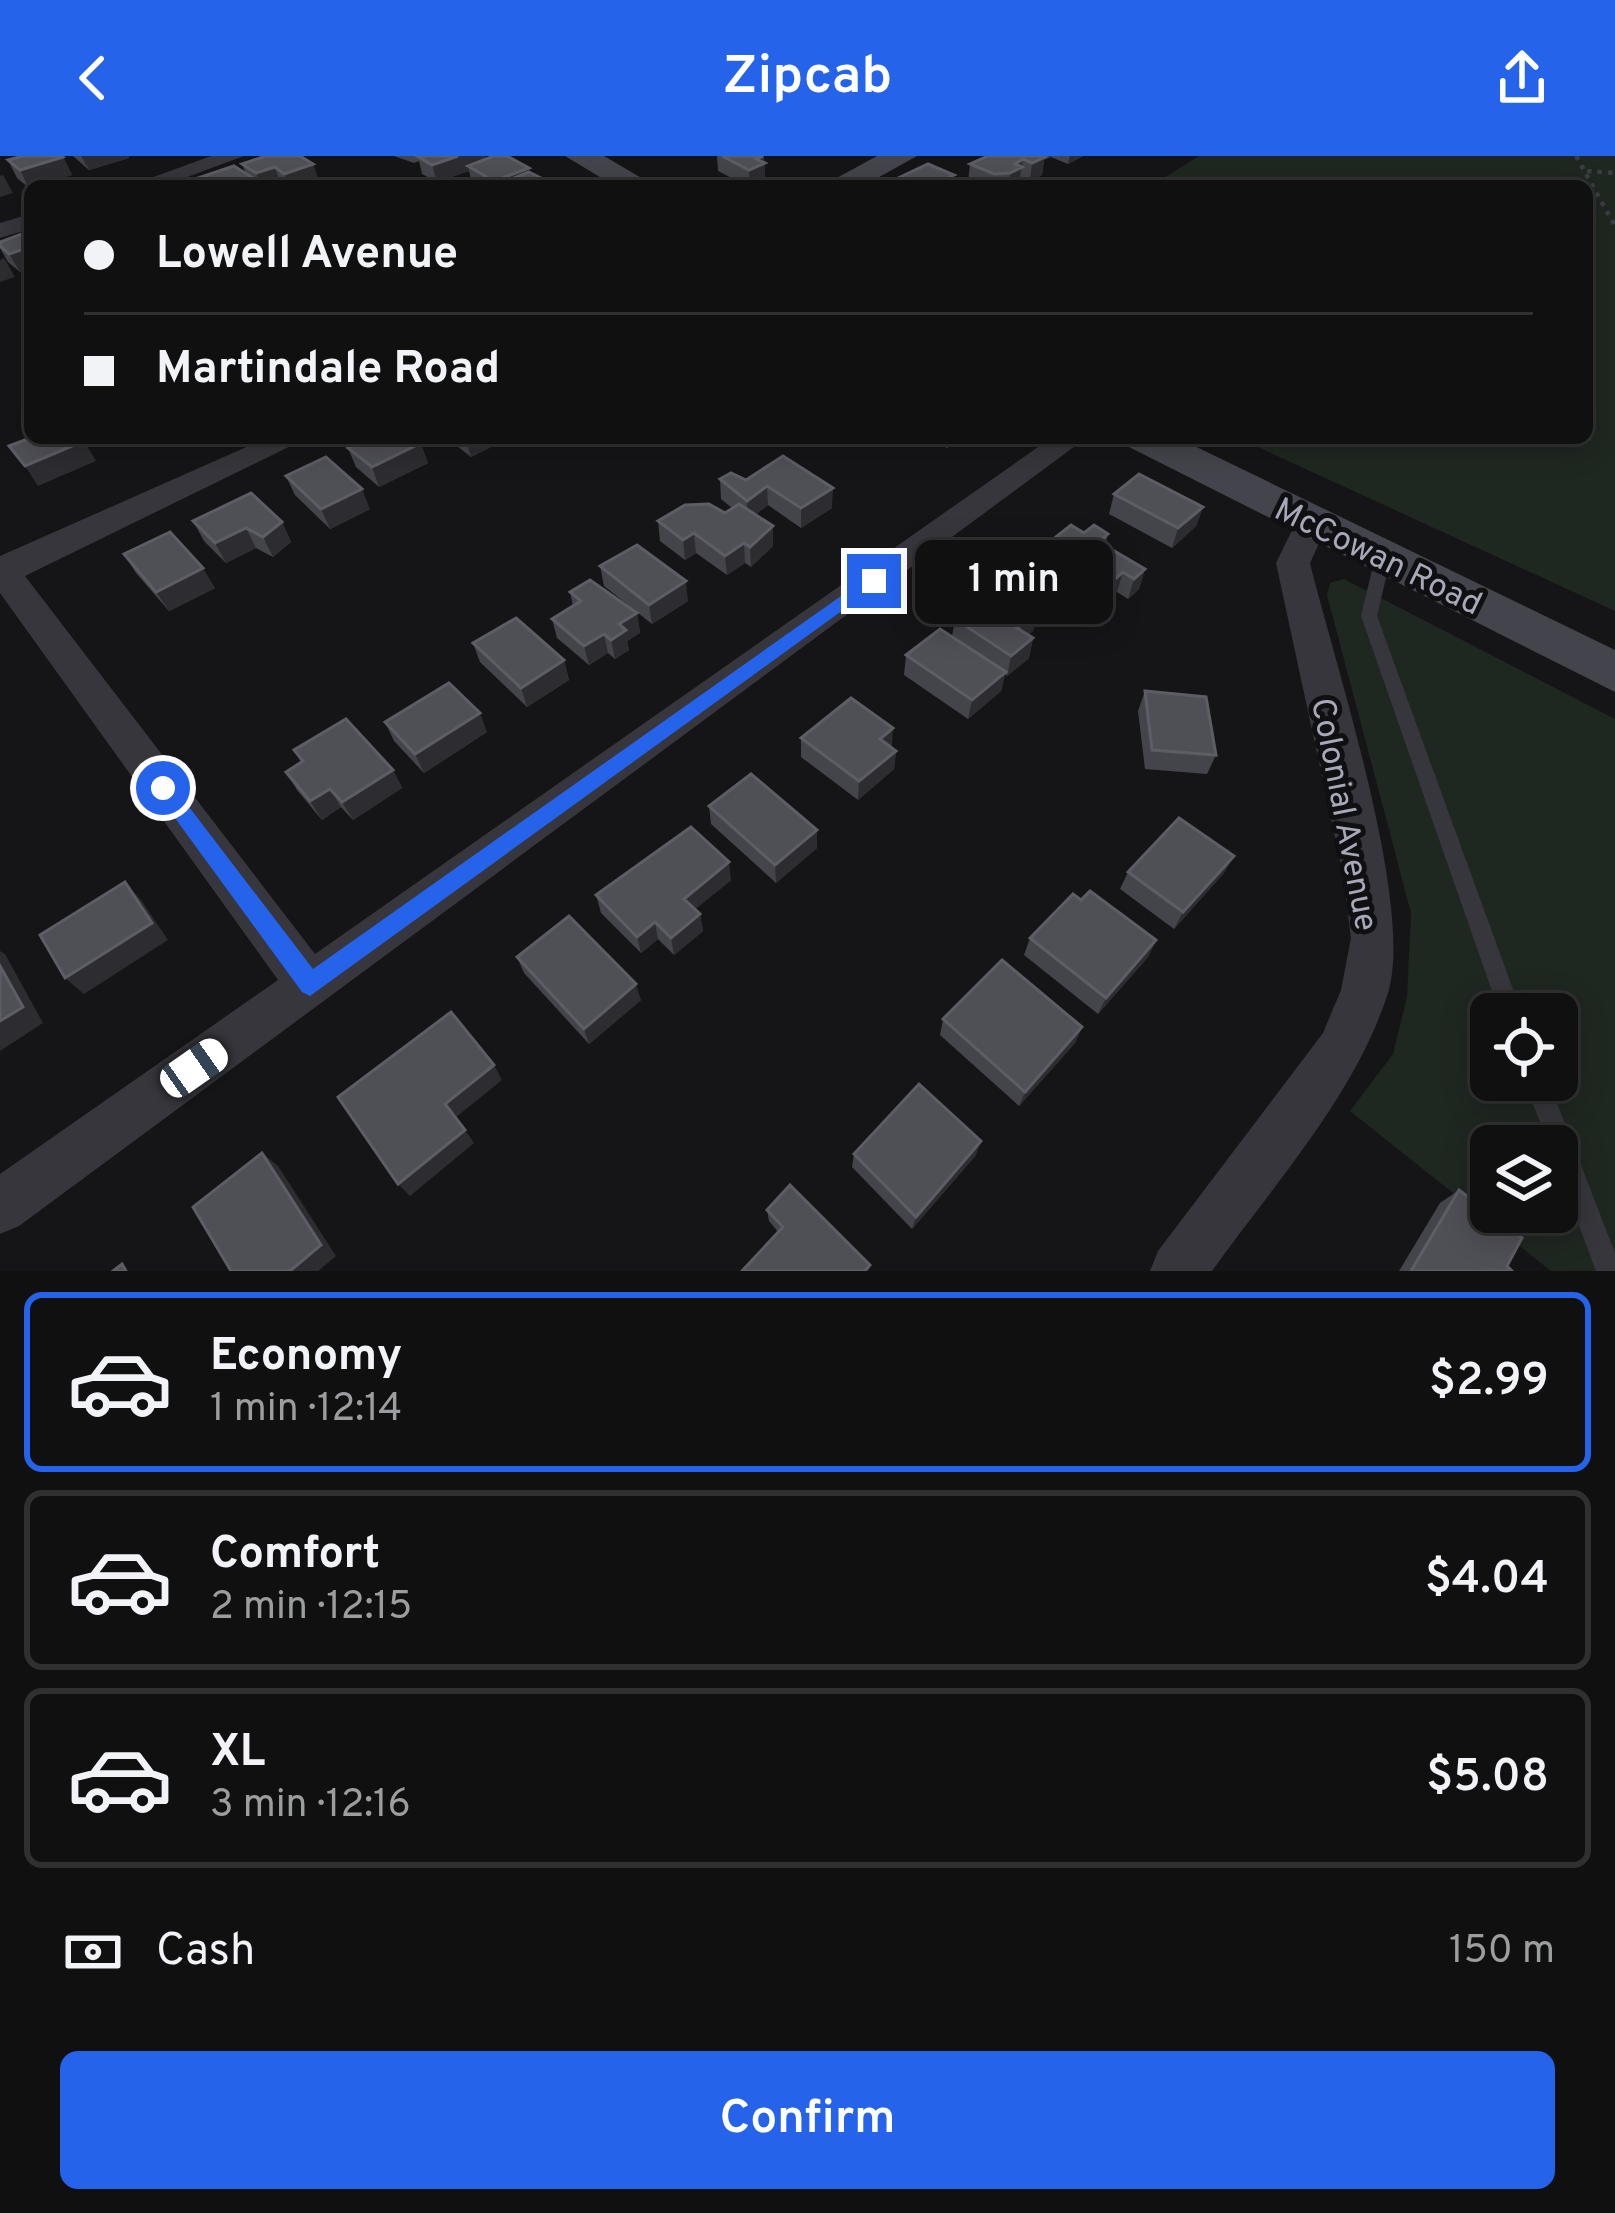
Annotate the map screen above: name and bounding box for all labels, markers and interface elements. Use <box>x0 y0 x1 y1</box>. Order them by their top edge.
text: Zipcab <box>723 44 892 113</box>
icon: back <box>60 45 126 111</box>
icon: share <box>1489 45 1555 111</box>
text: Lowell Avenue <box>156 227 458 284</box>
text: Martindale Road <box>156 342 500 399</box>
street label: McCowan Road <box>1267 490 1488 627</box>
callout: 1 min <box>916 539 1114 623</box>
route end <box>847 554 901 608</box>
text: 1 min <box>968 557 1060 606</box>
street label: Colonial Avenue <box>1299 695 1385 935</box>
route start <box>136 761 190 815</box>
map controls <box>1470 993 1578 1233</box>
button: locate <box>1470 993 1578 1101</box>
car <box>154 1033 234 1103</box>
button: layers <box>1470 1125 1578 1233</box>
icon: car <box>66 1328 174 1436</box>
text: Economy <box>210 1329 402 1386</box>
text: $2.99 <box>1429 1354 1549 1411</box>
text: 1 min · 12:14 <box>210 1386 402 1435</box>
icon: car <box>66 1526 174 1634</box>
text: Comfort <box>210 1527 380 1584</box>
text: $4.04 <box>1425 1552 1549 1609</box>
text: 2 min · 12:15 <box>210 1584 412 1633</box>
icon: car <box>66 1724 174 1832</box>
text: XL <box>210 1725 265 1782</box>
text: $5.08 <box>1426 1750 1549 1807</box>
text: 3 min · 12:16 <box>210 1782 411 1831</box>
icon: cash <box>60 1919 126 1985</box>
text: Cash <box>156 1924 255 1981</box>
text: 150 m <box>1449 1928 1555 1977</box>
button: Confirm <box>60 2051 1555 2189</box>

